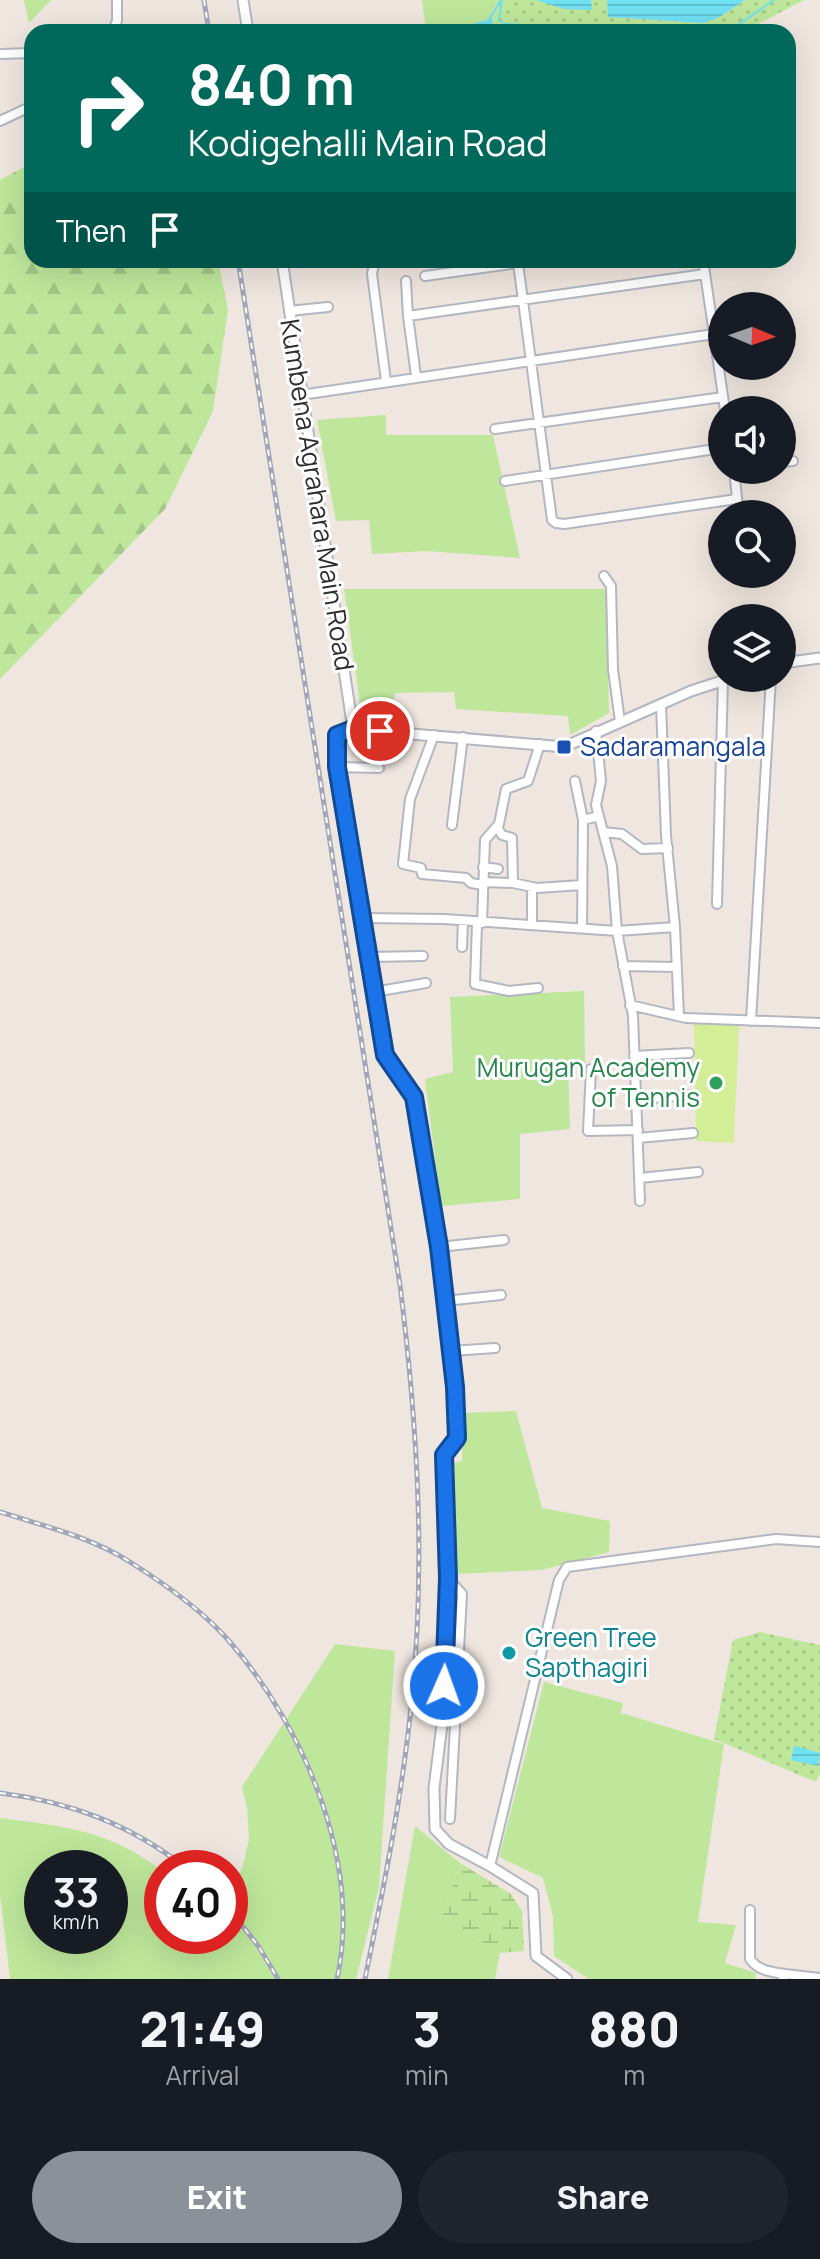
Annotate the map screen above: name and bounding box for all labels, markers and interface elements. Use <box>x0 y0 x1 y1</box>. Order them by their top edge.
text: 840 m <box>188 45 355 122</box>
icon: right <box>56 56 160 160</box>
text: Kodigehalli Main Road <box>188 118 548 167</box>
icon: arrive <box>143 208 187 252</box>
text: Then <box>56 210 127 251</box>
north arrow <box>708 292 796 380</box>
map controls <box>708 292 796 692</box>
street label: Kumbena Agrahara Main Road <box>272 316 364 673</box>
button: sound <box>708 396 796 484</box>
button: search <box>708 500 796 588</box>
button: layers <box>708 604 796 692</box>
pin <box>346 697 414 765</box>
icon: arrive <box>358 709 402 753</box>
place label: Sadaramangala <box>580 728 766 764</box>
marker: Sadaramangala <box>555 738 573 756</box>
place label: Murugan Academy of Tennis <box>477 1049 700 1115</box>
marker: Murugan Academy of Tennis <box>707 1074 725 1092</box>
place label: Green Tree Sapthagiri <box>525 1619 657 1685</box>
position arrow <box>402 1644 486 1728</box>
marker: Green Tree Sapthagiri <box>500 1644 518 1662</box>
speed limit sign: 40 <box>144 1850 248 1954</box>
text: 33 <box>53 1864 99 1919</box>
text: km/h <box>53 1908 99 1935</box>
text: 21:49 <box>140 1996 265 2061</box>
text: 3 <box>413 1996 441 2061</box>
text: 880 <box>588 1996 680 2061</box>
text: Arrival <box>165 2057 240 2093</box>
text: min <box>405 2057 449 2093</box>
text: m <box>623 2057 645 2093</box>
button: Exit <box>32 2151 402 2243</box>
button: Share <box>418 2151 788 2243</box>

